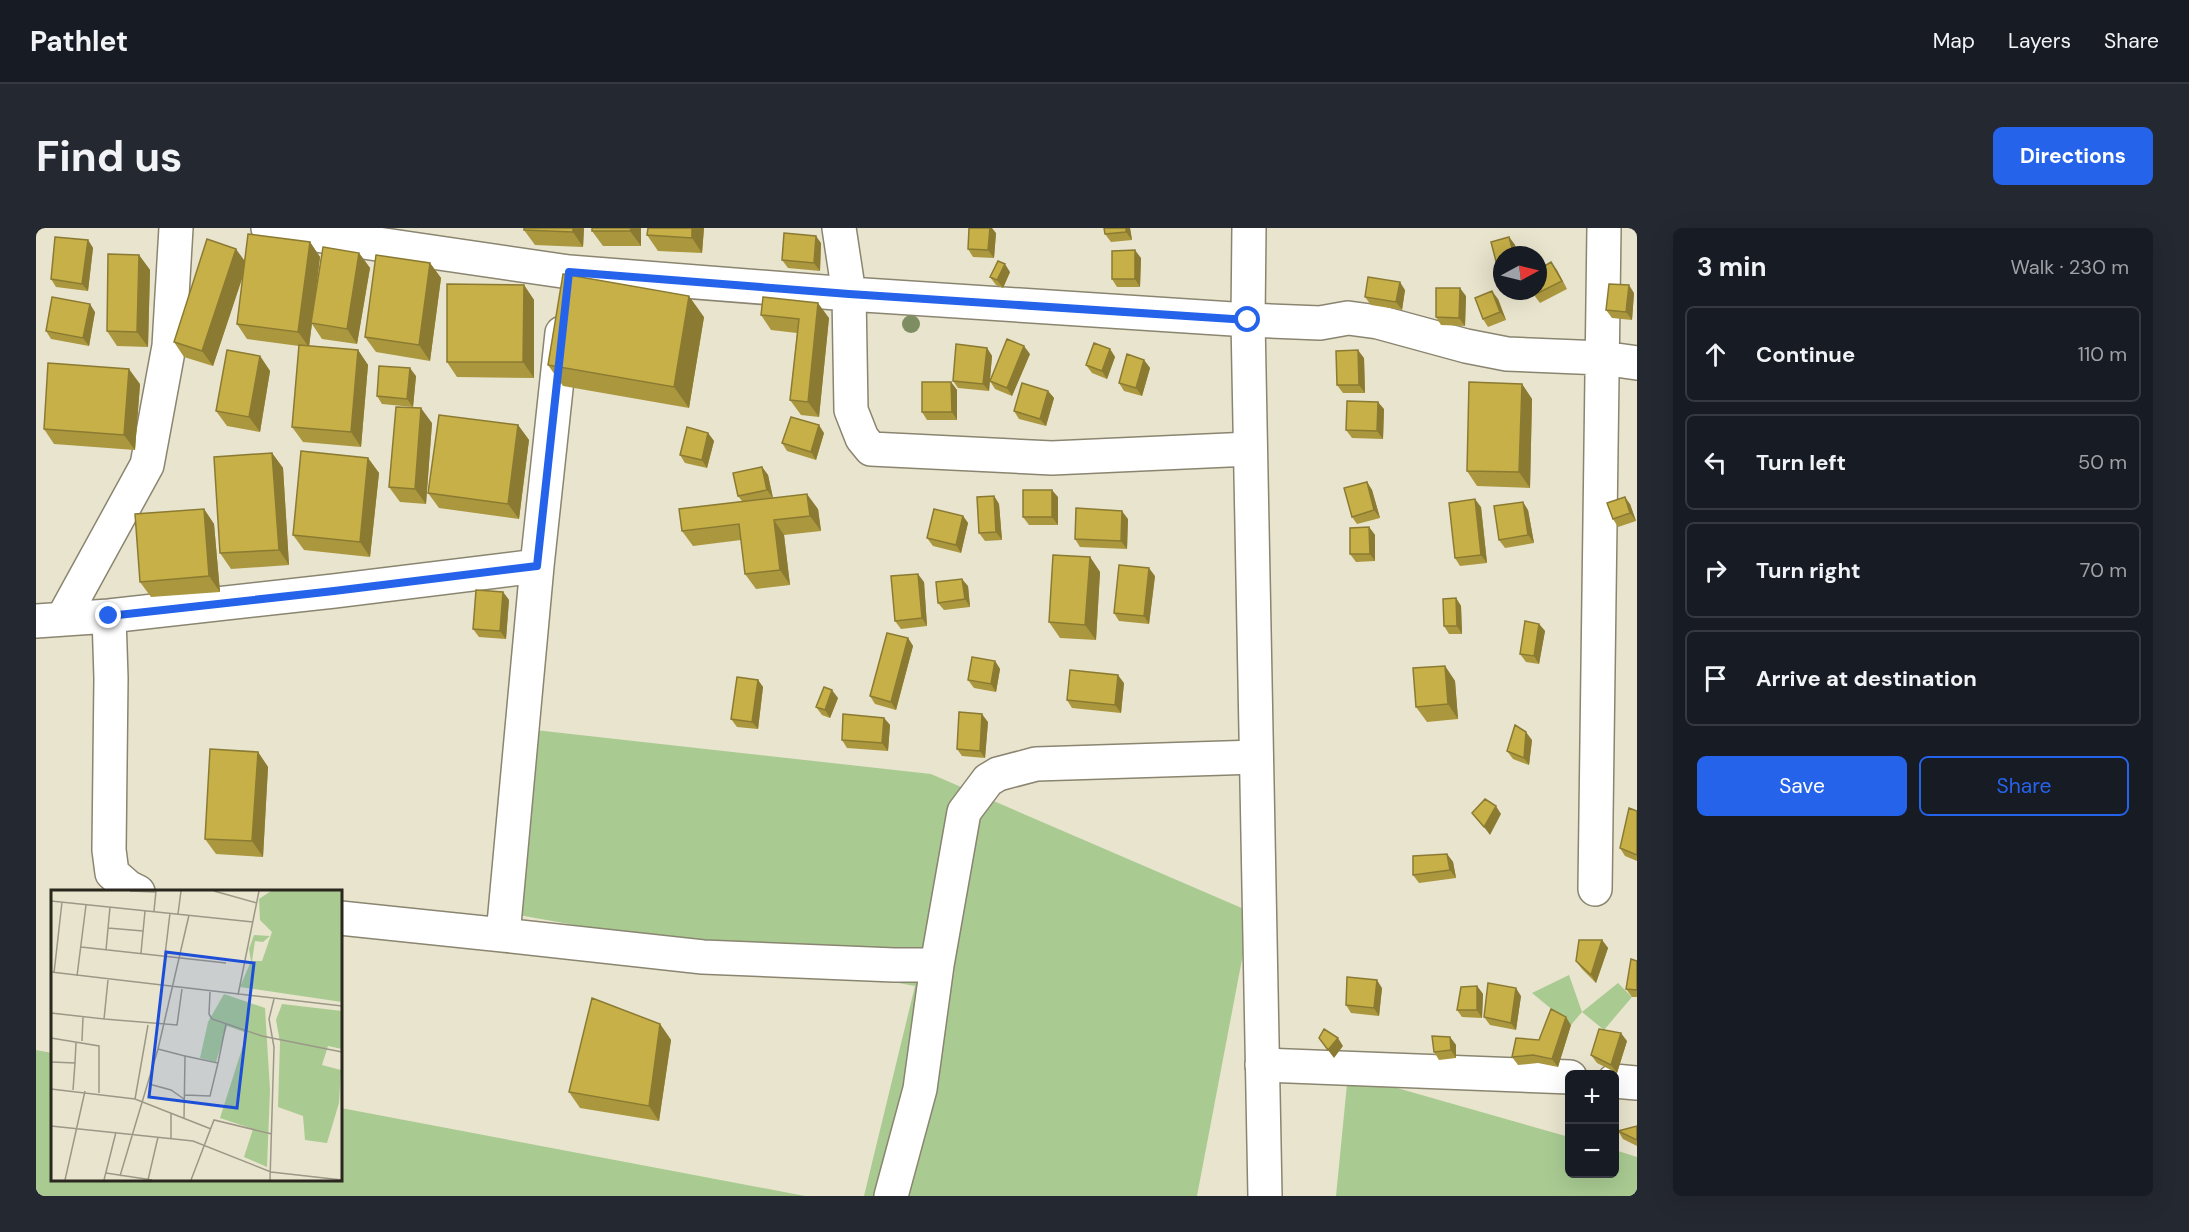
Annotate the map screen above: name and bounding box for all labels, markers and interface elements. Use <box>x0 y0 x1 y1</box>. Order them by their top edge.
text: Pathlet <box>30 23 128 60</box>
text: Map <box>1933 27 1975 55</box>
text: Layers <box>2008 27 2071 55</box>
text: Share <box>2104 27 2159 55</box>
button: Directions <box>1993 127 2153 185</box>
text: Find us <box>36 129 182 184</box>
north arrow <box>1493 246 1547 300</box>
text: 3 min <box>1697 250 1766 284</box>
text: Walk · 230 m <box>2010 254 2129 280</box>
route start <box>1234 306 1260 332</box>
icon: ahead <box>1699 338 1732 371</box>
text: Continue <box>1756 340 1855 369</box>
text: 110 m <box>2078 341 2127 367</box>
icon: left <box>1699 446 1732 479</box>
text: Turn left <box>1756 448 1846 477</box>
text: 50 m <box>2078 449 2127 475</box>
icon: right <box>1699 554 1732 587</box>
text: Turn right <box>1756 556 1861 585</box>
text: 70 m <box>2080 557 2127 583</box>
route end <box>95 602 121 628</box>
icon: arrive <box>1699 662 1732 695</box>
text: Arrive at destination <box>1756 664 1977 693</box>
button: Save <box>1697 756 1907 816</box>
button: Share <box>1919 756 2129 816</box>
inset map <box>51 890 342 1181</box>
map controls <box>1565 1070 1619 1178</box>
button: + <box>1565 1070 1619 1124</box>
button: − <box>1565 1124 1619 1178</box>

